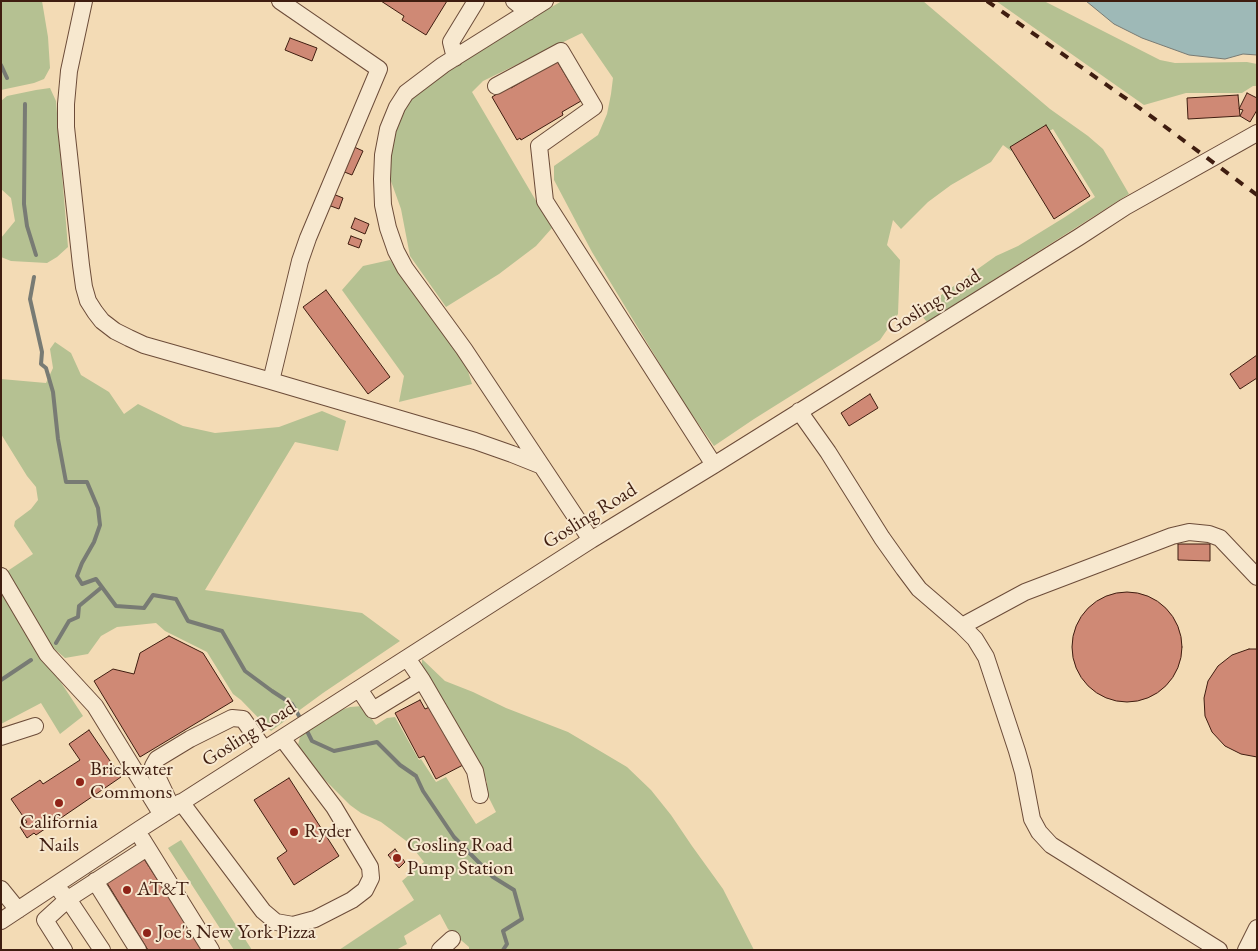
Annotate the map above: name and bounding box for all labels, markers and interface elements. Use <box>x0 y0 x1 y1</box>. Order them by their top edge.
street label: Gosling Road <box>883 264 985 340</box>
street label: Gosling Road <box>539 478 641 554</box>
street label: Gosling Road <box>198 696 300 772</box>
place label: Brickwater Commons <box>90 758 173 805</box>
marker: Brickwater Commons <box>74 776 86 788</box>
marker: California Nails <box>53 797 65 809</box>
place label: California Nails <box>20 811 98 858</box>
place label: Ryder <box>304 820 351 844</box>
marker: Ryder <box>288 826 300 838</box>
place label: Gosling Road Pump Station <box>407 834 514 881</box>
marker: Gosling Road Pump Station <box>391 852 403 864</box>
place label: AT&T <box>137 878 189 902</box>
marker: AT&T <box>121 884 133 896</box>
place label: Joe's New York Pizza <box>157 921 316 945</box>
marker: Joe's New York Pizza <box>141 927 153 939</box>

